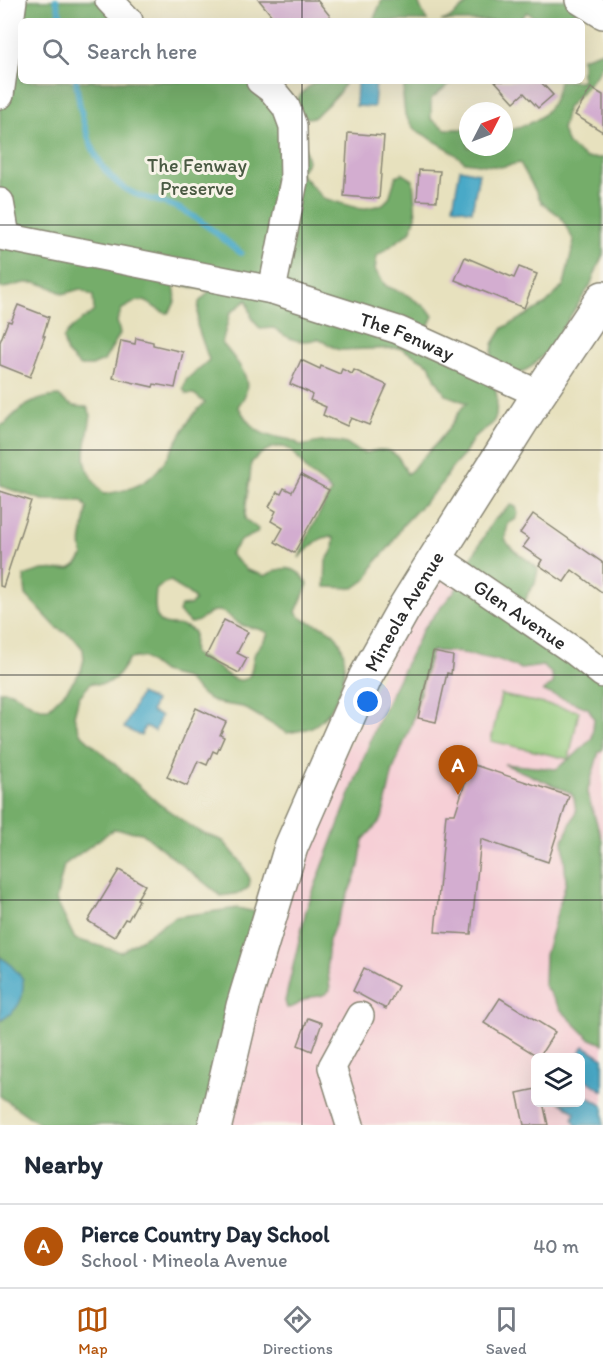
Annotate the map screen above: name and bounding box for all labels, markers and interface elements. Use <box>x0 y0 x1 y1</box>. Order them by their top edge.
search box <box>18 18 585 84</box>
icon: search <box>39 35 72 68</box>
text: Search here <box>87 38 197 65</box>
north arrow <box>459 102 513 156</box>
park label: The Fenway Preserve <box>147 153 248 200</box>
street label: The Fenway <box>357 307 459 366</box>
street label: Mineola Avenue <box>359 546 449 676</box>
street label: Glen Avenue <box>469 574 572 655</box>
your location <box>353 687 382 716</box>
pin: A <box>438 746 478 795</box>
map controls <box>531 1053 585 1107</box>
button: layers <box>531 1053 585 1107</box>
text: Nearby <box>24 1148 103 1180</box>
text: Pierce Country Day School <box>81 1221 330 1248</box>
text: A <box>37 1234 50 1258</box>
text: 40 m <box>533 1234 579 1258</box>
text: School · Mineola Avenue <box>81 1248 288 1272</box>
tab: Map <box>76 1303 109 1358</box>
tab: Directions <box>262 1303 333 1358</box>
tab: Saved <box>486 1303 527 1358</box>

